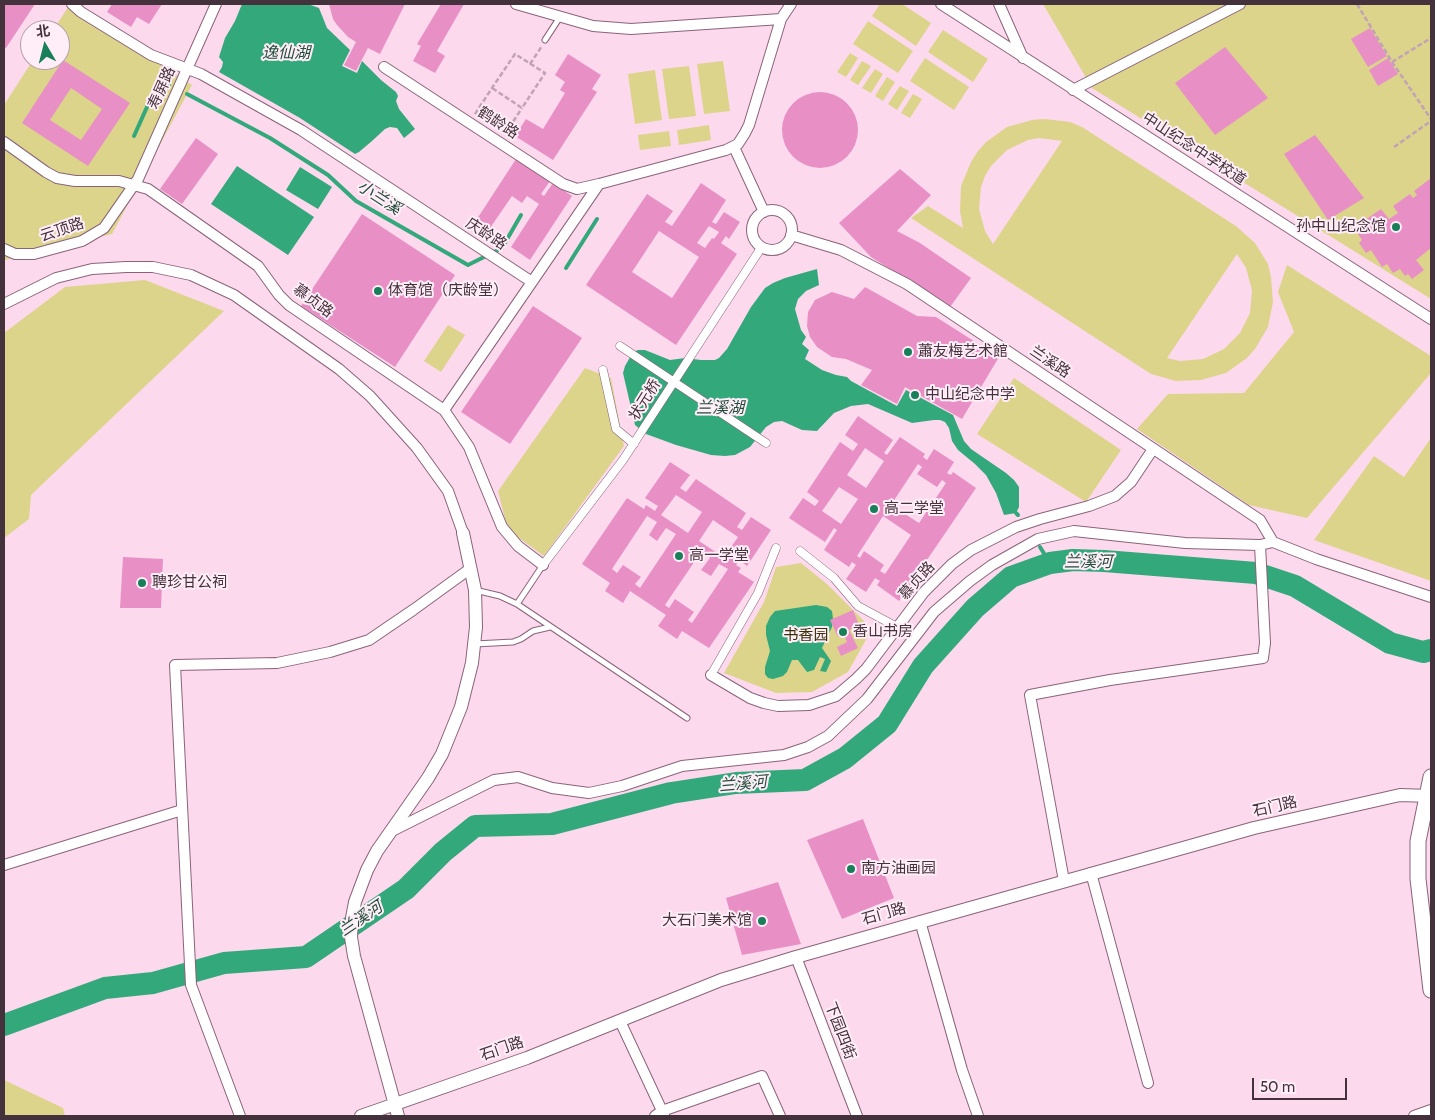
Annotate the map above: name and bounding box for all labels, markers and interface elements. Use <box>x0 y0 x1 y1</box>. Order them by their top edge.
north arrow <box>20 20 70 70</box>
text: 北 <box>35 21 51 41</box>
water label: 逸仙湖 <box>262 43 310 63</box>
street label: 寿屏路 <box>145 64 179 112</box>
street label: 鹤龄路 <box>474 103 522 143</box>
street label: 中山纪念中学校道 <box>1139 109 1249 189</box>
water label: 小兰溪 <box>354 177 404 219</box>
street label: 云顶路 <box>38 214 86 246</box>
street label: 庆龄路 <box>462 214 510 254</box>
place label: 孙中山纪念馆 <box>1296 218 1386 236</box>
marker: 孙中山纪念馆 <box>1390 221 1402 233</box>
street label: 慕贞路 <box>290 280 336 322</box>
place label: 体育馆（庆龄堂） <box>388 282 508 300</box>
marker: 体育馆（庆龄堂） <box>372 285 384 297</box>
street label: 兰溪路 <box>1026 342 1074 382</box>
place label: 蕭友梅艺术館 <box>918 343 1008 361</box>
marker: 蕭友梅艺术館 <box>902 346 914 358</box>
street label: 状元桥 <box>625 376 665 424</box>
place label: 中山纪念中学 <box>925 386 1015 404</box>
marker: 中山纪念中学 <box>909 389 921 401</box>
water label: 兰溪湖 <box>696 398 744 418</box>
place label: 高二学堂 <box>884 500 944 518</box>
marker: 高二学堂 <box>868 503 880 515</box>
place label: 高一学堂 <box>689 547 749 565</box>
marker: 高一学堂 <box>673 550 685 562</box>
water label: 兰溪河 <box>1064 552 1112 572</box>
street label: 慕贞路 <box>895 558 939 604</box>
place label: 聘珍甘公祠 <box>152 574 227 592</box>
marker: 聘珍甘公祠 <box>136 577 148 589</box>
place label: 香山书房 <box>853 623 913 641</box>
marker: 香山书房 <box>837 626 849 638</box>
park label: 书香园 <box>784 627 828 645</box>
water label: 兰溪河 <box>718 772 768 796</box>
street label: 石门路 <box>1251 793 1299 821</box>
place label: 南方油画园 <box>861 860 936 878</box>
marker: 南方油画园 <box>845 863 857 875</box>
water label: 兰溪河 <box>336 898 386 940</box>
street label: 石门路 <box>860 899 908 929</box>
place label: 大石门美术馆 <box>662 912 752 930</box>
marker: 大石门美术馆 <box>756 915 768 927</box>
street label: 下园四街 <box>821 1000 859 1062</box>
street label: 石门路 <box>478 1033 526 1065</box>
scale bar <box>1255 1068 1350 1100</box>
text: 50 m <box>1260 1078 1295 1096</box>

